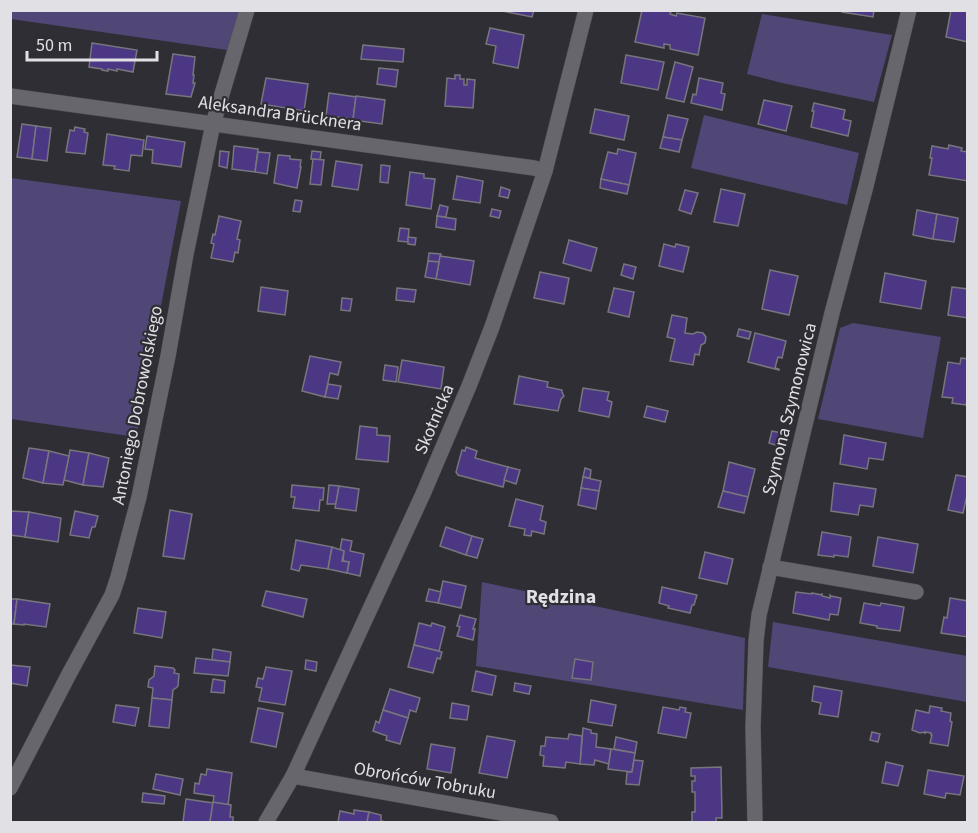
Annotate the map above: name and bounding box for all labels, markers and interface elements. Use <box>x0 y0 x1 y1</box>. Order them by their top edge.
scale bar <box>27 24 158 62</box>
text: 50 m <box>36 33 72 58</box>
street label: Aleksandra Brücknera <box>197 90 363 137</box>
street label: Antoniego Dobrowolskiego <box>106 303 169 507</box>
street label: Szymona Szymonowica <box>756 320 823 498</box>
street label: Skotnicka <box>408 380 460 458</box>
district label: Rędzina <box>526 583 596 611</box>
street label: Obrońców Tobruku <box>352 756 498 805</box>

